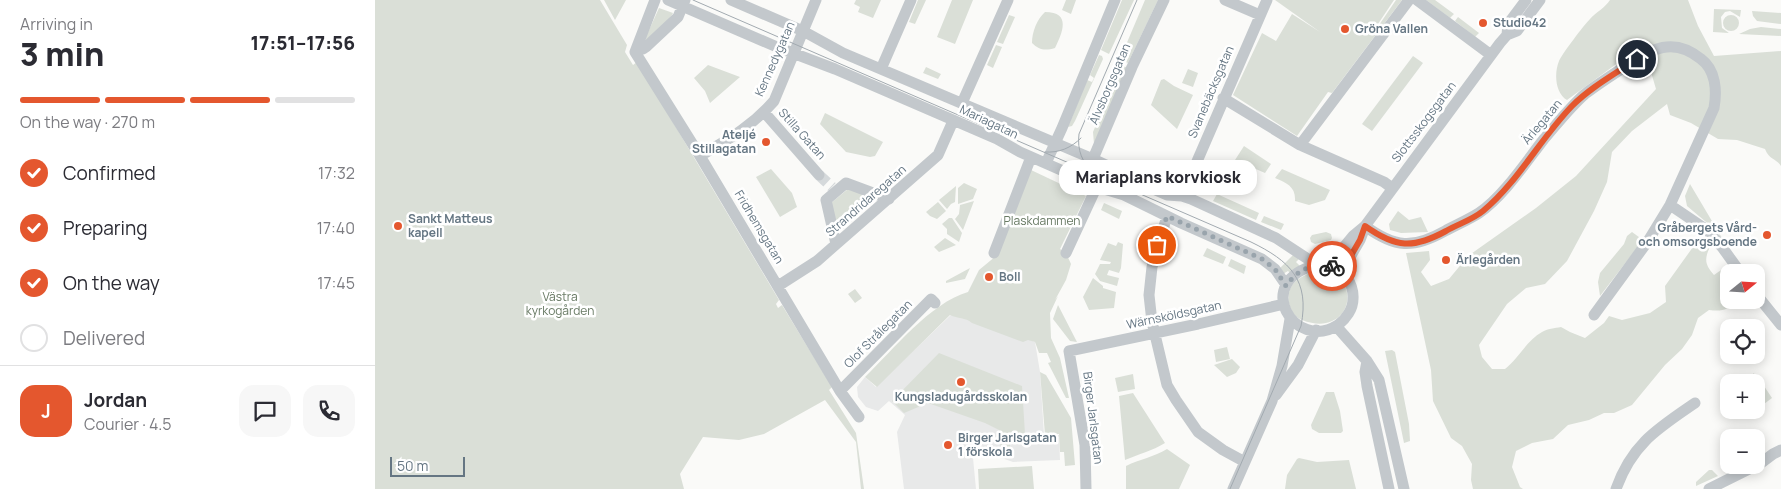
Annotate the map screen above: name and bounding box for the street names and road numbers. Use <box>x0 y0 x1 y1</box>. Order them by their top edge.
street label: Kennedygatan <box>750 19 799 99</box>
street label: Älvsborgsgatan <box>1085 41 1134 127</box>
street label: Svanebäcksgatan <box>1183 43 1238 141</box>
street label: Slottsskogsgatan <box>1387 78 1460 166</box>
street label: Ärlegatan <box>1518 95 1566 148</box>
street label: Mariagatan <box>957 101 1021 143</box>
street label: Stilla Gatan <box>775 104 830 163</box>
street label: Strandridaregatan <box>822 161 910 240</box>
street label: Fridhemsgatan <box>731 187 788 267</box>
street label: Olof Strålegatan <box>840 296 916 372</box>
street label: Wärnsköldsgatan <box>1125 296 1223 333</box>
street label: Birger Jarlsgatan <box>1079 371 1108 465</box>

